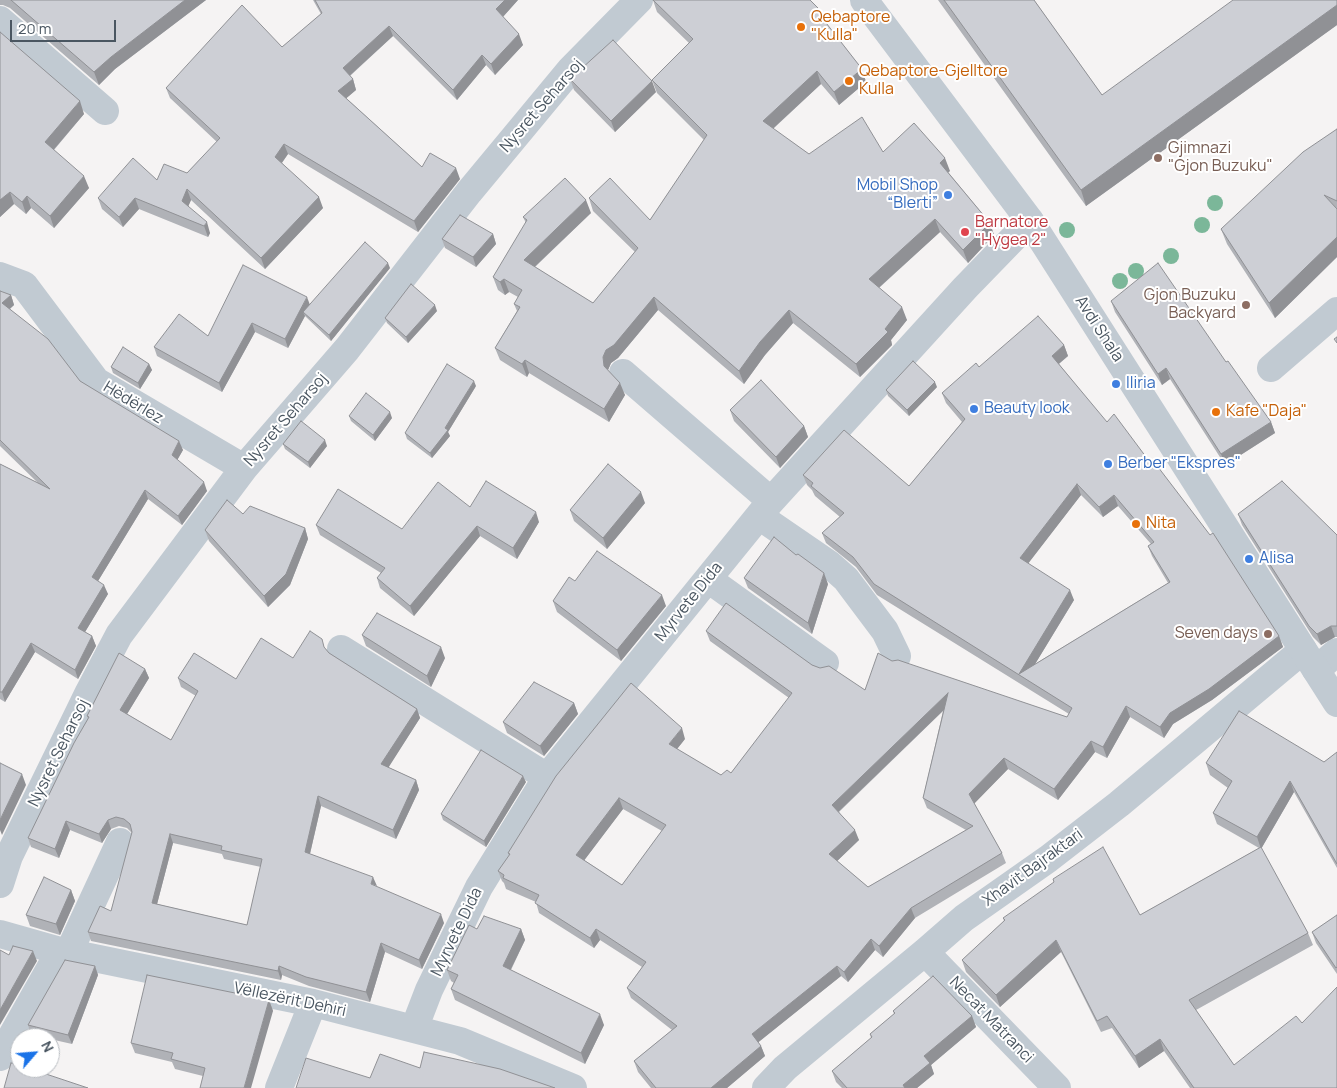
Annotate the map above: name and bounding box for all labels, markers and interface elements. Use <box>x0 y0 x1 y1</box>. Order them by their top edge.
place label: Qebaptore "Kulla" <box>811 8 890 46</box>
scale bar <box>12 10 119 42</box>
text: 20 m <box>18 18 51 39</box>
marker: Qebaptore "Kulla" <box>795 21 807 33</box>
street label: Nysret Seharsoj <box>496 55 588 157</box>
place label: Qebaptore-Gjelltore Kulla <box>859 62 1008 100</box>
marker: Qebaptore-Gjelltore Kulla <box>843 75 855 87</box>
place label: Gjimnazi "Gjon Buzuku" <box>1168 139 1273 177</box>
marker: Gjimnazi "Gjon Buzuku" <box>1152 152 1164 164</box>
place label: Mobil Shop “Blerti” <box>857 176 938 214</box>
marker: Mobil Shop “Blerti” <box>942 189 954 201</box>
place label: Barnatore "Hygea 2" <box>975 213 1048 251</box>
marker: Barnatore "Hygea 2" <box>959 226 971 238</box>
place label: Gjon Buzuku Backyard <box>1144 286 1236 324</box>
street label: Avdi Shala <box>1071 292 1127 366</box>
marker: Gjon Buzuku Backyard <box>1240 299 1252 311</box>
street label: Nysret Seharsoj <box>240 369 332 471</box>
place label: Iliria <box>1126 374 1156 394</box>
street label: Hëdërlez <box>100 378 166 428</box>
marker: Iliria <box>1110 378 1122 390</box>
place label: Beauty look <box>984 399 1070 419</box>
place label: Kafe "Daja" <box>1226 402 1307 422</box>
marker: Beauty look <box>968 403 980 415</box>
marker: Kafe "Daja" <box>1210 406 1222 418</box>
place label: Berber "Ekspres" <box>1118 454 1241 474</box>
marker: Berber "Ekspres" <box>1102 458 1114 470</box>
place label: Nita <box>1146 514 1176 534</box>
marker: Nita <box>1130 518 1142 530</box>
place label: Alisa <box>1259 549 1294 569</box>
marker: Alisa <box>1243 553 1255 565</box>
street label: Myrvete Dida <box>651 559 727 645</box>
place label: Seven days <box>1175 624 1258 644</box>
marker: Seven days <box>1262 628 1274 640</box>
street label: Nysret Seharsoj <box>25 696 93 810</box>
street label: Xhavit Bajraktari <box>979 825 1087 911</box>
street label: Myrvete Dida <box>427 885 487 979</box>
street label: Necat Matranci <box>945 973 1037 1067</box>
street label: Vëllezërit Dehiri <box>232 979 348 1021</box>
north arrow <box>10 1028 60 1078</box>
text: N <box>37 1038 59 1055</box>

